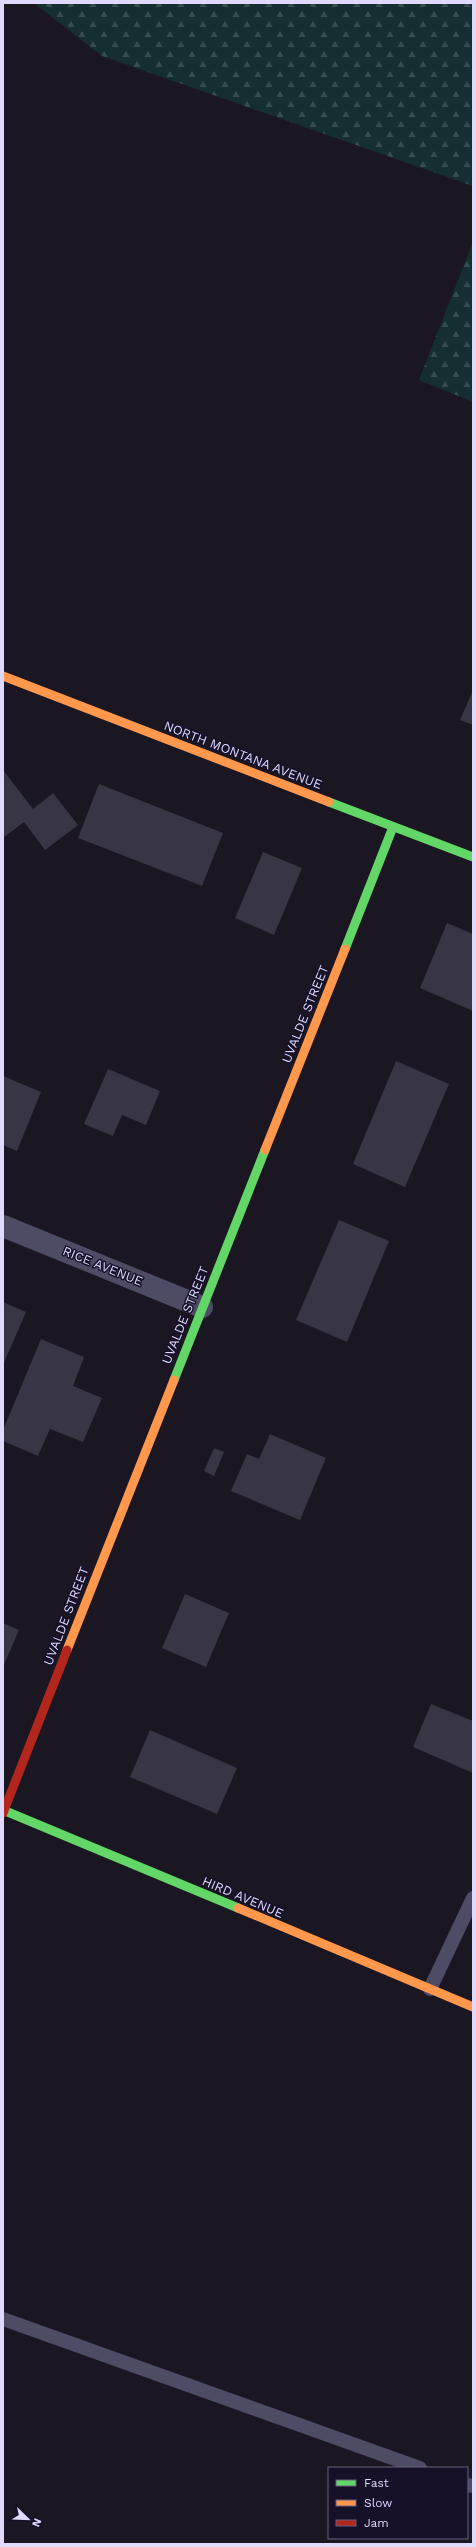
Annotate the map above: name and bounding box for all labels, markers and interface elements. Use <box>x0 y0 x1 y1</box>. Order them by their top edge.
street label: NORTH MONTANA AVENUE <box>162 718 324 792</box>
street label: UVALDE STREET <box>279 963 332 1065</box>
street label: RICE AVENUE <box>61 1243 145 1289</box>
street label: UVALDE STREET <box>159 1264 212 1366</box>
street label: UVALDE STREET <box>40 1565 92 1667</box>
street label: HIRD AVENUE <box>200 1873 286 1921</box>
legend <box>328 2467 468 2539</box>
text: Fast <box>364 2476 389 2490</box>
text: Slow <box>364 2496 392 2510</box>
north arrow <box>8 2499 48 2539</box>
text: N <box>29 2516 44 2529</box>
text: Jam <box>364 2516 389 2530</box>

